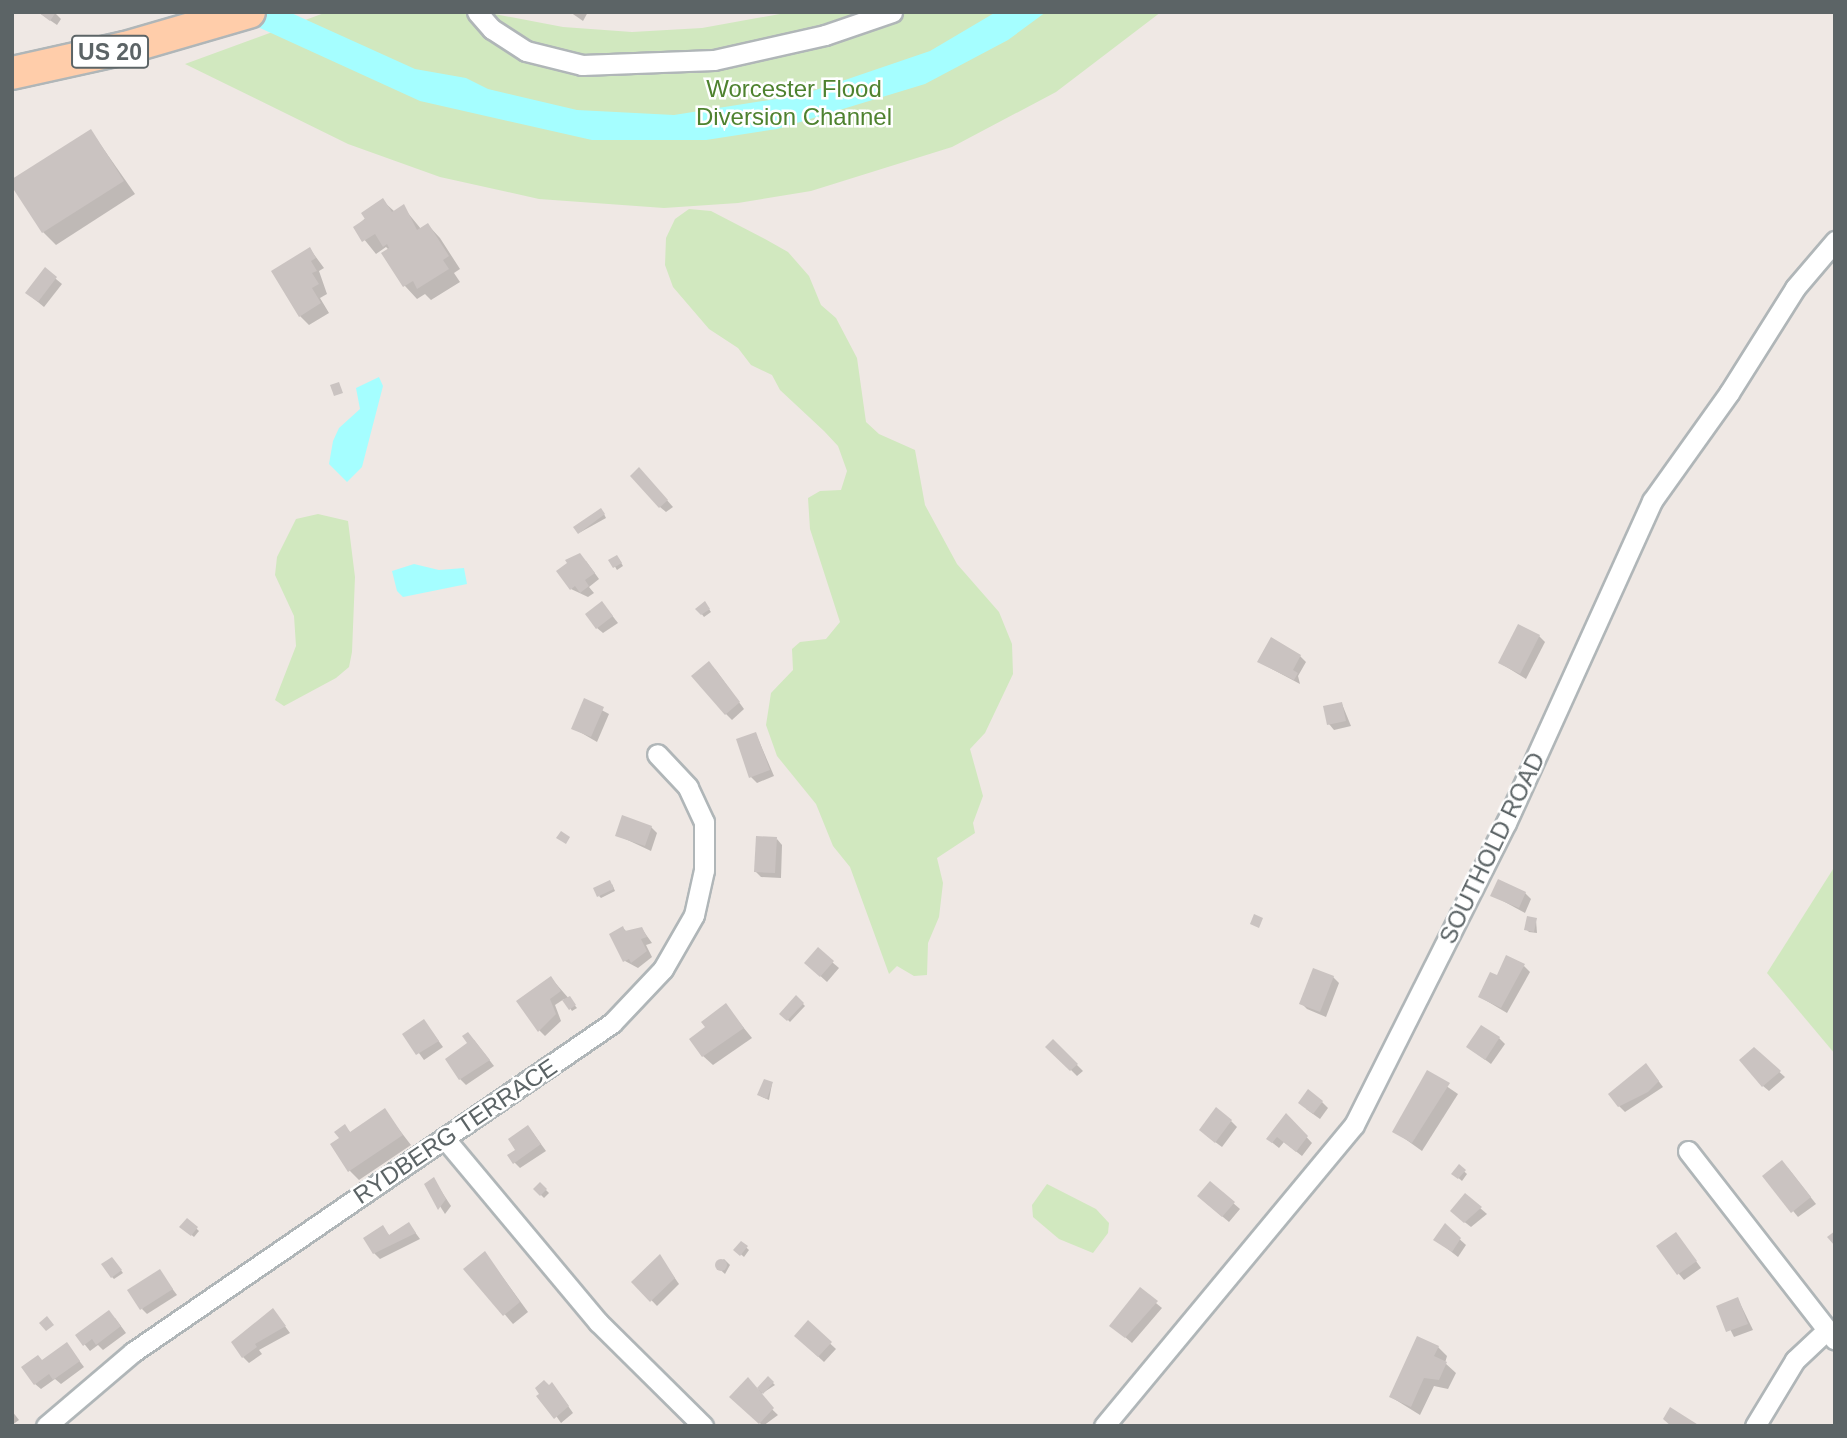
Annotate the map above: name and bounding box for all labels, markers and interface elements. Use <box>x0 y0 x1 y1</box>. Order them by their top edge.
road number: US 20 <box>70 32 150 72</box>
park label: Worcester Flood Diversion Channel <box>696 75 892 131</box>
street label: SOUTHOLD ROAD <box>1433 748 1551 948</box>
street label: RYDBERG TERRACE <box>348 1052 562 1210</box>

